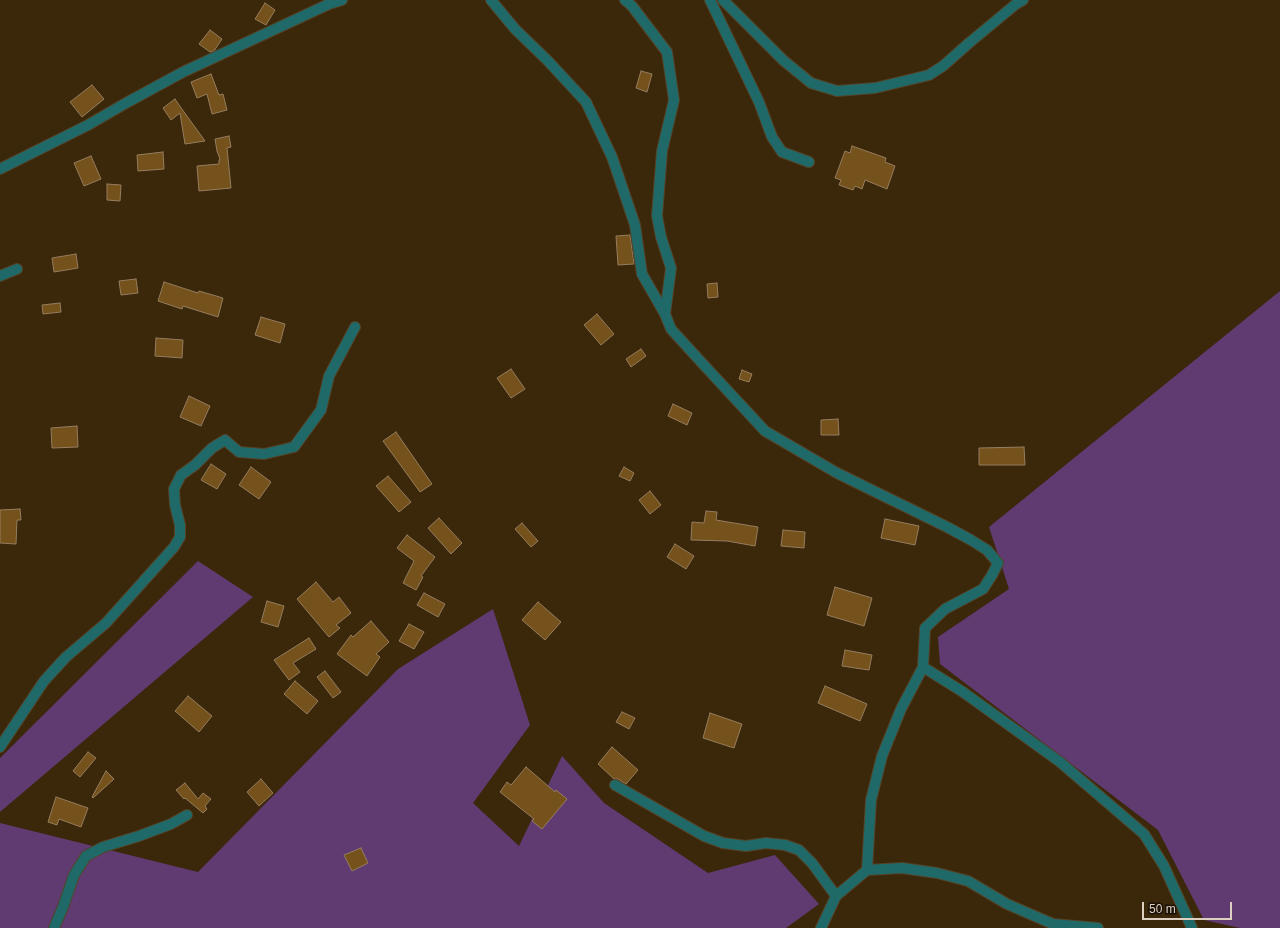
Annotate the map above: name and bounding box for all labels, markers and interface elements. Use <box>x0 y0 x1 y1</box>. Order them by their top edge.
scale bar <box>1144 894 1234 920</box>
text: 50 m <box>1149 902 1176 916</box>

